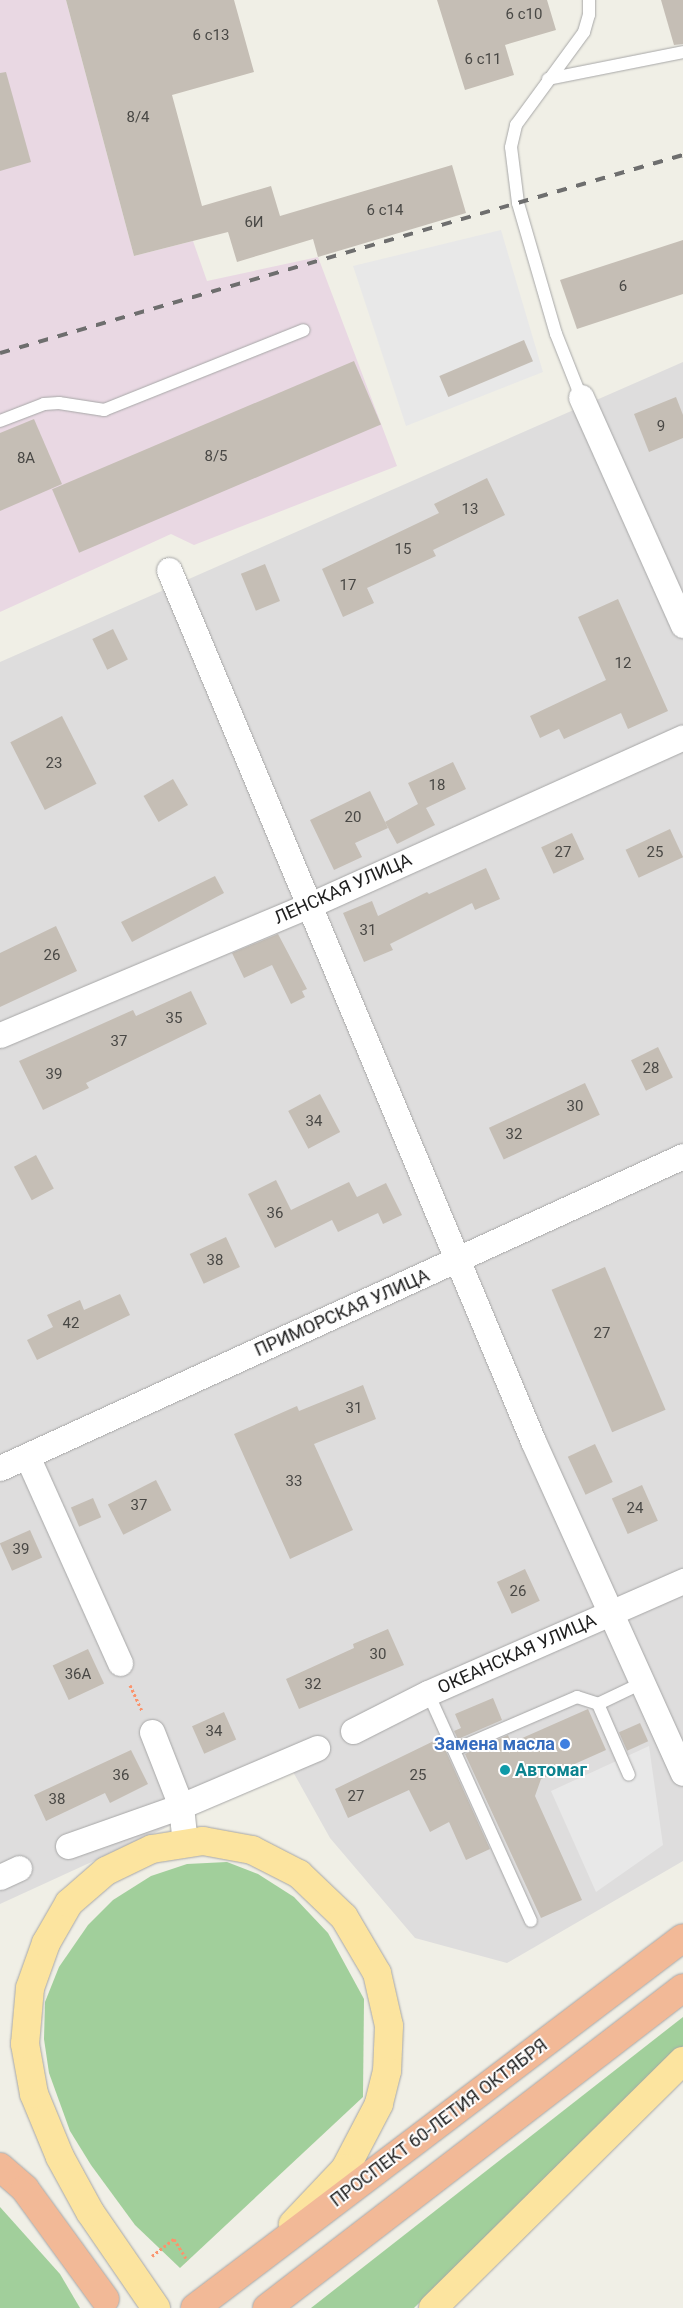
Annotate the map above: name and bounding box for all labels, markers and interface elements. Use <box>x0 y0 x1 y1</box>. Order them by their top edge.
house number: 6 с10 <box>506 6 542 24</box>
house number: 6 с13 <box>193 27 229 45</box>
house number: 6 с11 <box>465 51 501 69</box>
house number: 8/4 <box>126 109 150 127</box>
house number: 6 с14 <box>367 202 403 220</box>
house number: 6И <box>244 214 264 232</box>
house number: 6 <box>619 278 627 296</box>
house number: 9 <box>657 418 665 436</box>
house number: 8/5 <box>204 448 228 466</box>
house number: 8А <box>17 450 35 468</box>
house number: 13 <box>462 501 478 519</box>
house number: 15 <box>395 541 411 559</box>
house number: 17 <box>340 577 356 595</box>
house number: 12 <box>615 655 631 673</box>
house number: 23 <box>46 755 62 773</box>
house number: 18 <box>429 777 445 795</box>
house number: 20 <box>345 809 361 827</box>
house number: 27 <box>555 844 571 862</box>
house number: 25 <box>647 844 663 862</box>
street label: ЛЕНСКАЯ УЛИЦА <box>271 849 415 929</box>
house number: 31 <box>360 922 376 940</box>
house number: 26 <box>44 947 60 965</box>
house number: 35 <box>166 1010 182 1028</box>
house number: 37 <box>111 1033 127 1051</box>
house number: 28 <box>643 1060 659 1078</box>
house number: 39 <box>46 1066 62 1084</box>
house number: 30 <box>567 1098 583 1116</box>
house number: 34 <box>306 1113 322 1131</box>
house number: 32 <box>506 1126 522 1144</box>
house number: 36 <box>267 1205 283 1223</box>
house number: 38 <box>207 1252 223 1270</box>
street label: ПРИМОРСКАЯ УЛИЦА <box>251 1265 433 1361</box>
house number: 42 <box>63 1315 79 1333</box>
house number: 27 <box>594 1325 610 1343</box>
house number: 31 <box>346 1400 362 1418</box>
house number: 33 <box>286 1473 302 1491</box>
house number: 37 <box>131 1497 147 1515</box>
house number: 24 <box>627 1500 643 1518</box>
house number: 39 <box>13 1541 29 1559</box>
house number: 26 <box>510 1583 526 1601</box>
street label: ОКЕАНСКАЯ УЛИЦА <box>434 1609 600 1699</box>
house number: 30 <box>370 1646 386 1664</box>
house number: 36А <box>65 1666 91 1684</box>
house number: 32 <box>305 1676 321 1694</box>
house number: 34 <box>206 1723 222 1741</box>
place label: Замена масла <box>434 1733 555 1755</box>
marker: Замена масла <box>559 1738 571 1750</box>
place label: Автомаг <box>515 1759 587 1781</box>
marker: Автомаг <box>499 1764 511 1776</box>
house number: 36 <box>113 1767 129 1785</box>
house number: 25 <box>410 1767 426 1785</box>
house number: 27 <box>348 1788 364 1806</box>
house number: 38 <box>49 1791 65 1809</box>
street label: ПРОСПЕКТ 60-ЛЕТИЯ ОКТЯБРЯ <box>326 2034 552 2212</box>

